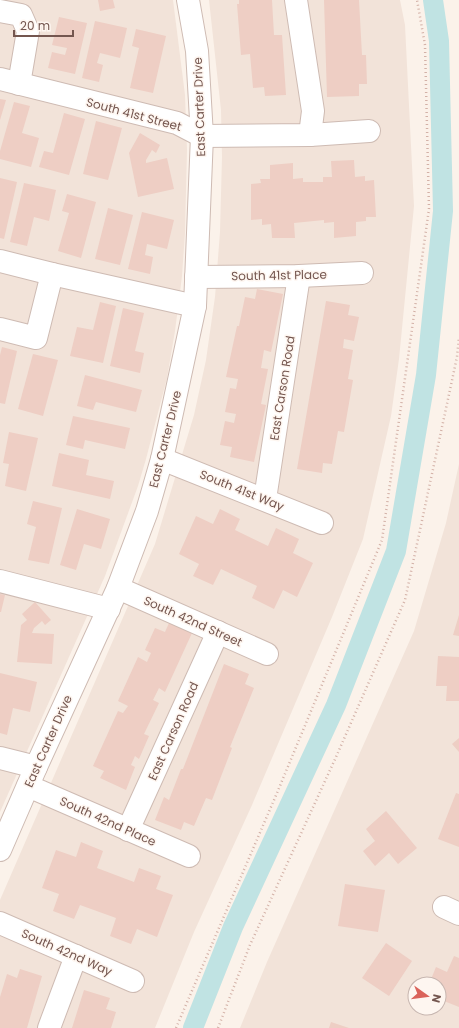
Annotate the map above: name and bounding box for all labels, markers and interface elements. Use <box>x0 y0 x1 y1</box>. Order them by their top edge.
scale bar <box>14 12 73 38</box>
text: 20 m <box>20 17 50 34</box>
street label: East Carter Drive <box>189 57 209 157</box>
street label: South 41st Street <box>84 93 184 135</box>
street label: South 41st Place <box>231 266 327 284</box>
street label: East Carson Road <box>265 334 299 442</box>
street label: East Carter Drive <box>145 389 185 489</box>
street label: South 41st Way <box>197 465 287 515</box>
street label: South 42nd Street <box>141 592 245 650</box>
street label: East Carson Road <box>144 679 202 783</box>
street label: East Carter Drive <box>20 692 76 790</box>
street label: South 42nd Place <box>57 792 159 850</box>
street label: South 42nd Way <box>19 924 115 980</box>
north arrow <box>407 976 447 1016</box>
text: N <box>428 992 445 1004</box>

